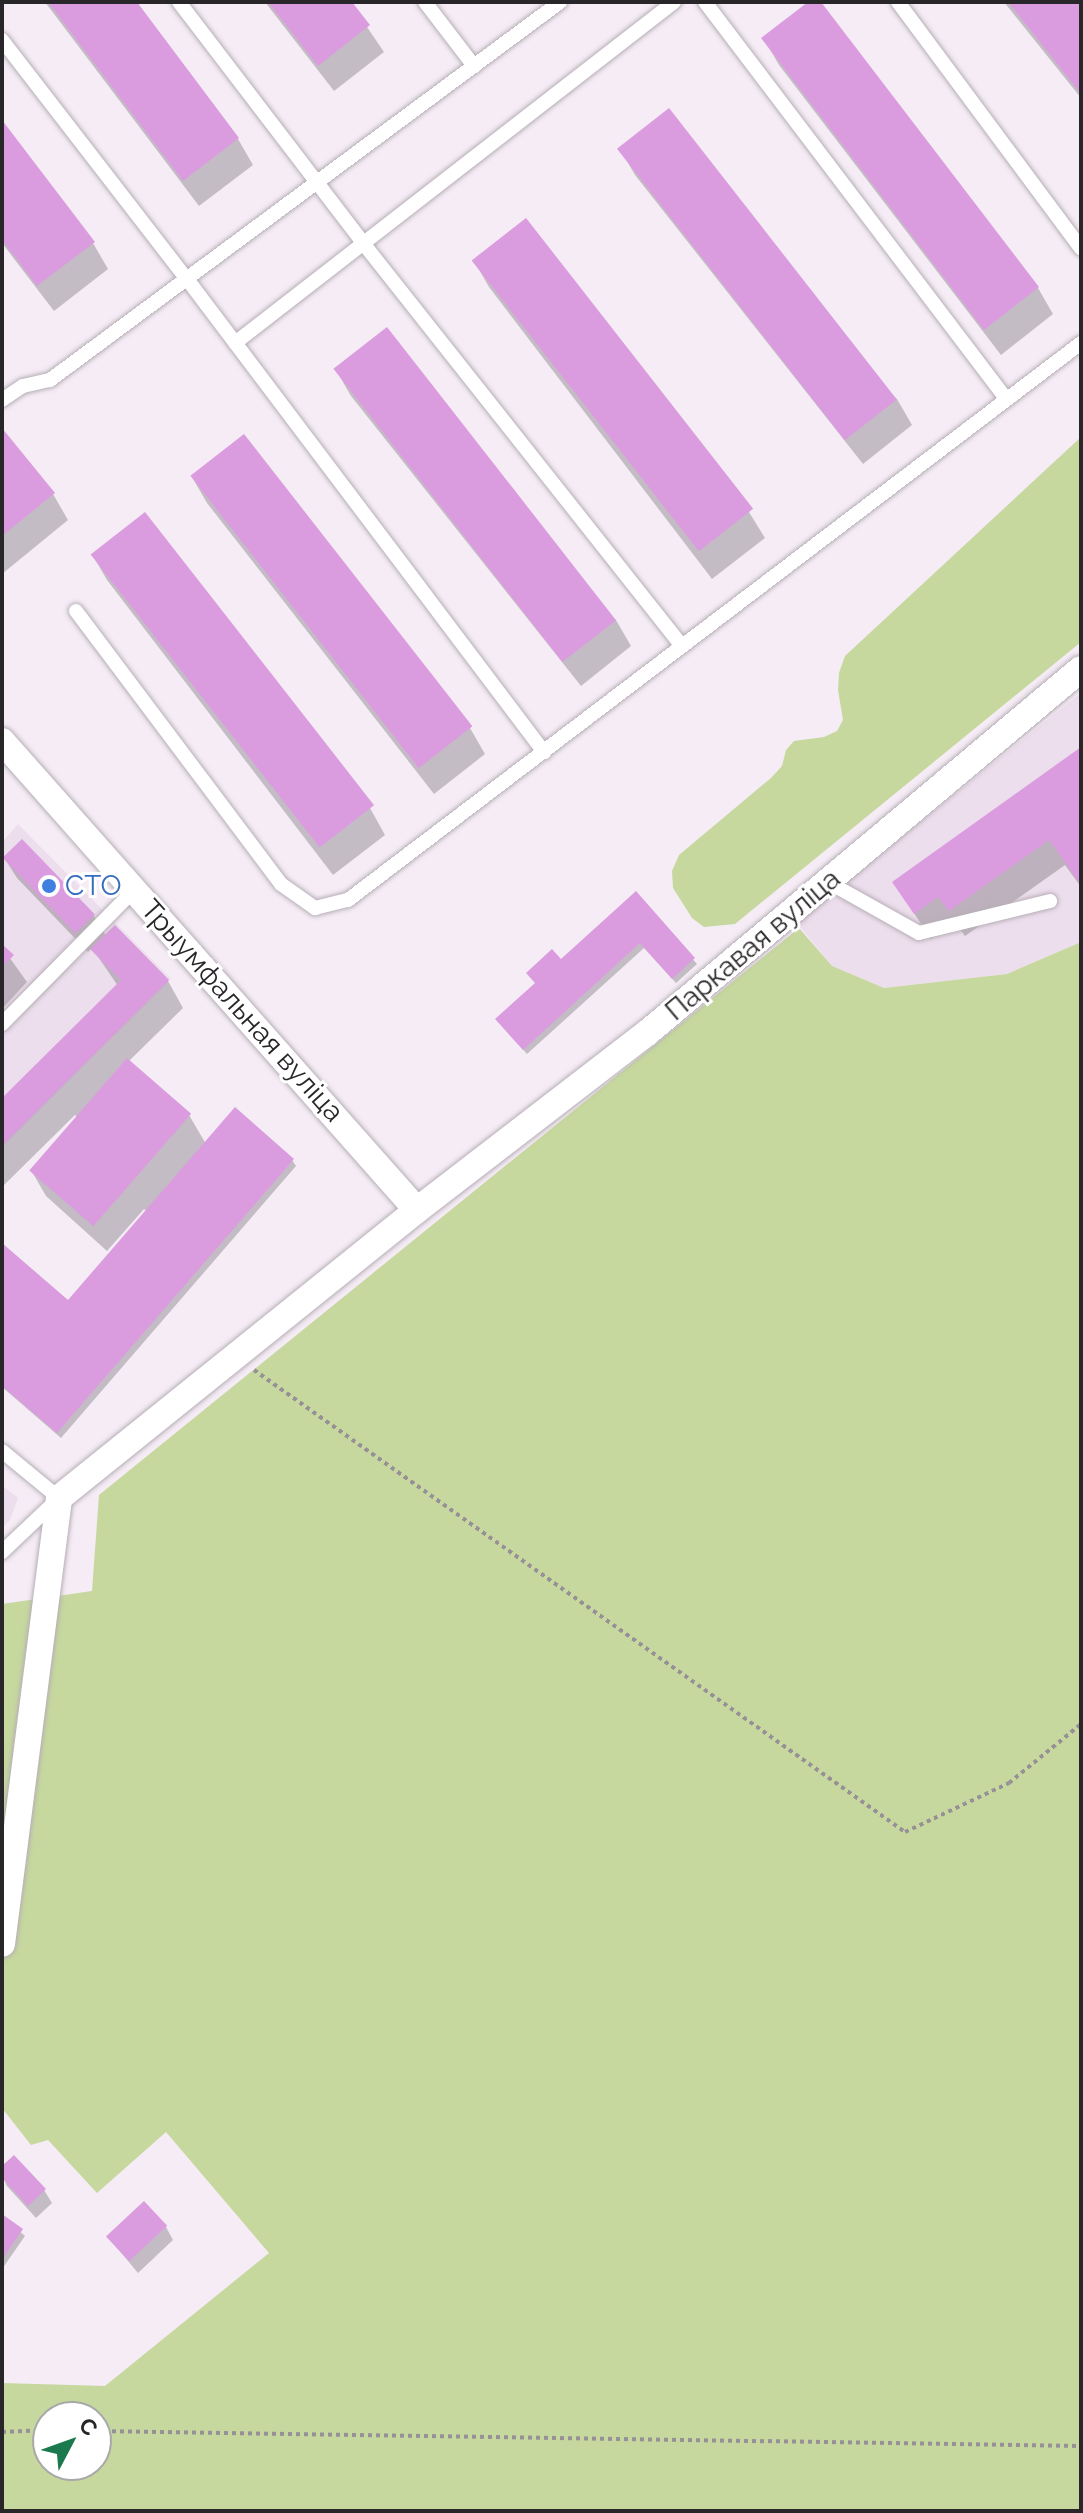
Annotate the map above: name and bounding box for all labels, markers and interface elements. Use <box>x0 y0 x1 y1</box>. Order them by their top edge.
street label: Паркавая вуліца <box>659 862 847 1028</box>
place label: СТО <box>65 869 122 903</box>
marker: СТО <box>40 877 58 895</box>
street label: Трыумфальная вуліца <box>134 893 350 1129</box>
north arrow <box>32 2401 112 2481</box>
text: С <box>74 2412 103 2441</box>

